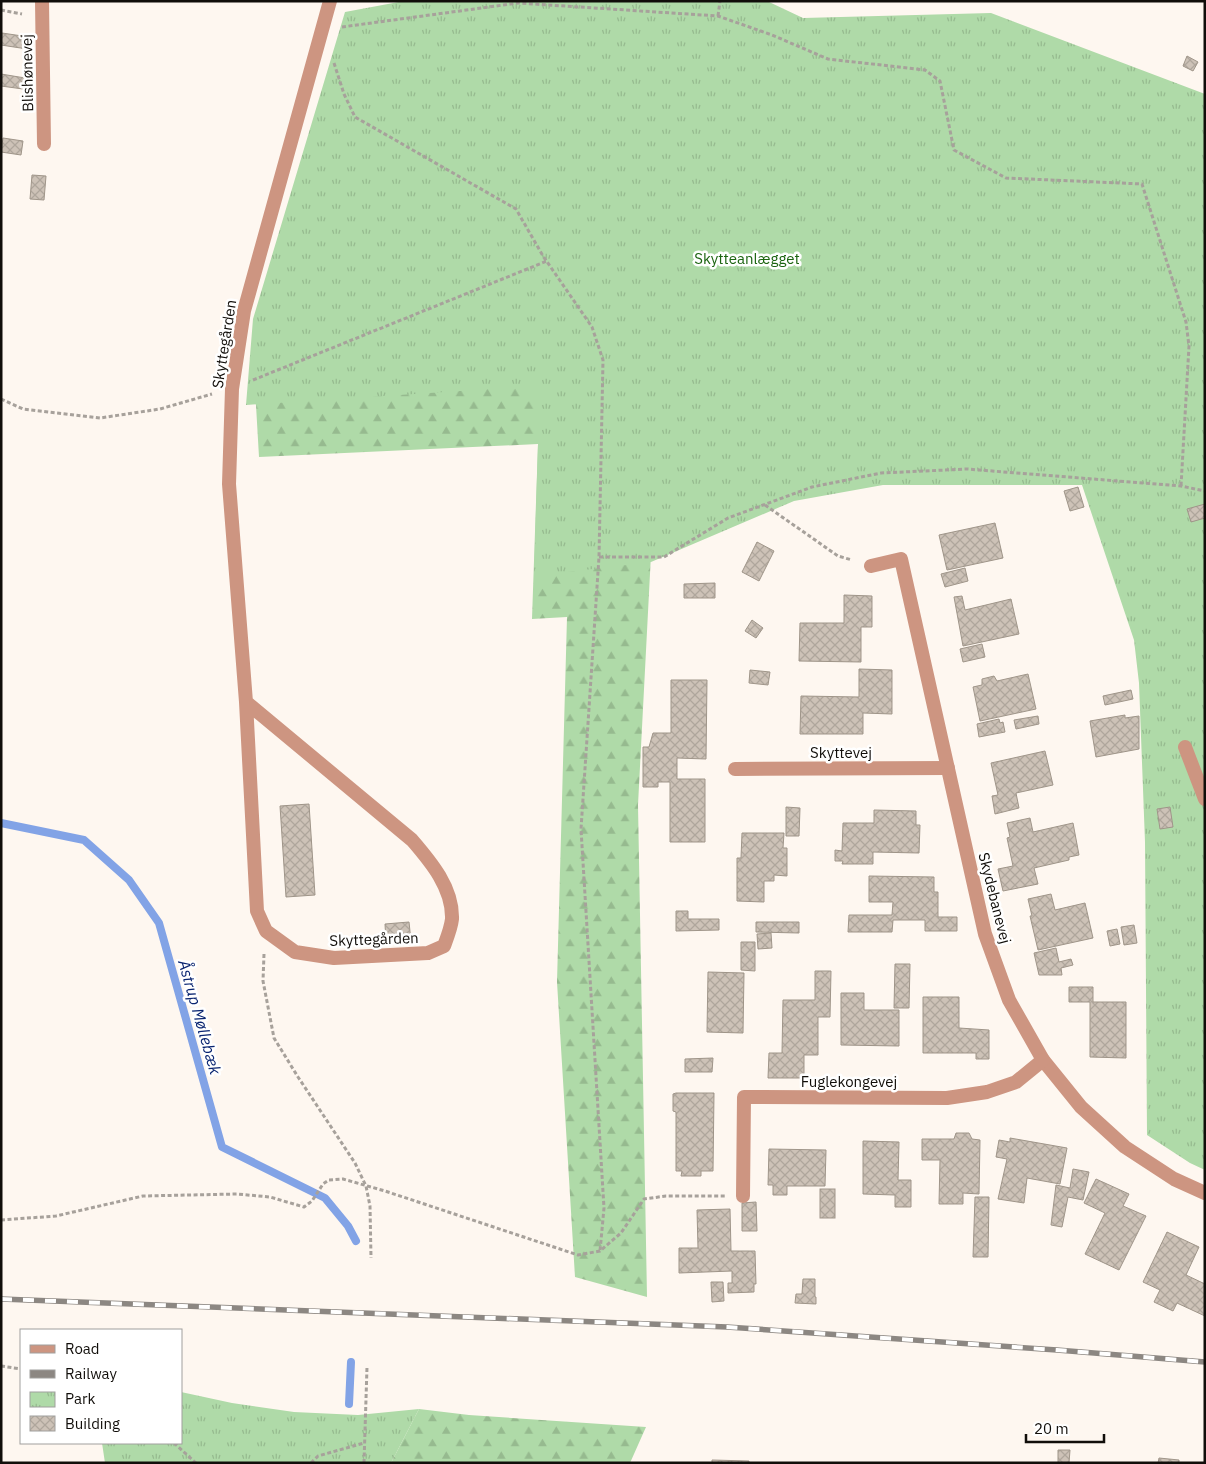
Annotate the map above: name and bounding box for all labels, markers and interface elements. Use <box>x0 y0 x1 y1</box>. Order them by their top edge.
street label: Blishønevej <box>17 34 37 112</box>
park label: Skytteanlægget <box>694 249 800 268</box>
street label: Skyttegården <box>208 298 240 390</box>
street label: Skyttevej <box>810 743 872 762</box>
street label: Skydebanevej <box>974 850 1016 946</box>
street label: Skyttegården <box>329 928 419 950</box>
water label: Åstrup Møllebæk <box>174 956 227 1077</box>
street label: Fuglekongevej <box>801 1072 897 1091</box>
legend <box>20 1329 182 1444</box>
text: Road <box>65 1339 100 1358</box>
text: Railway <box>65 1364 118 1383</box>
text: Park <box>65 1389 95 1408</box>
scale bar <box>1026 1412 1104 1444</box>
text: Building <box>65 1414 120 1433</box>
text: 20 m <box>1034 1419 1069 1438</box>

